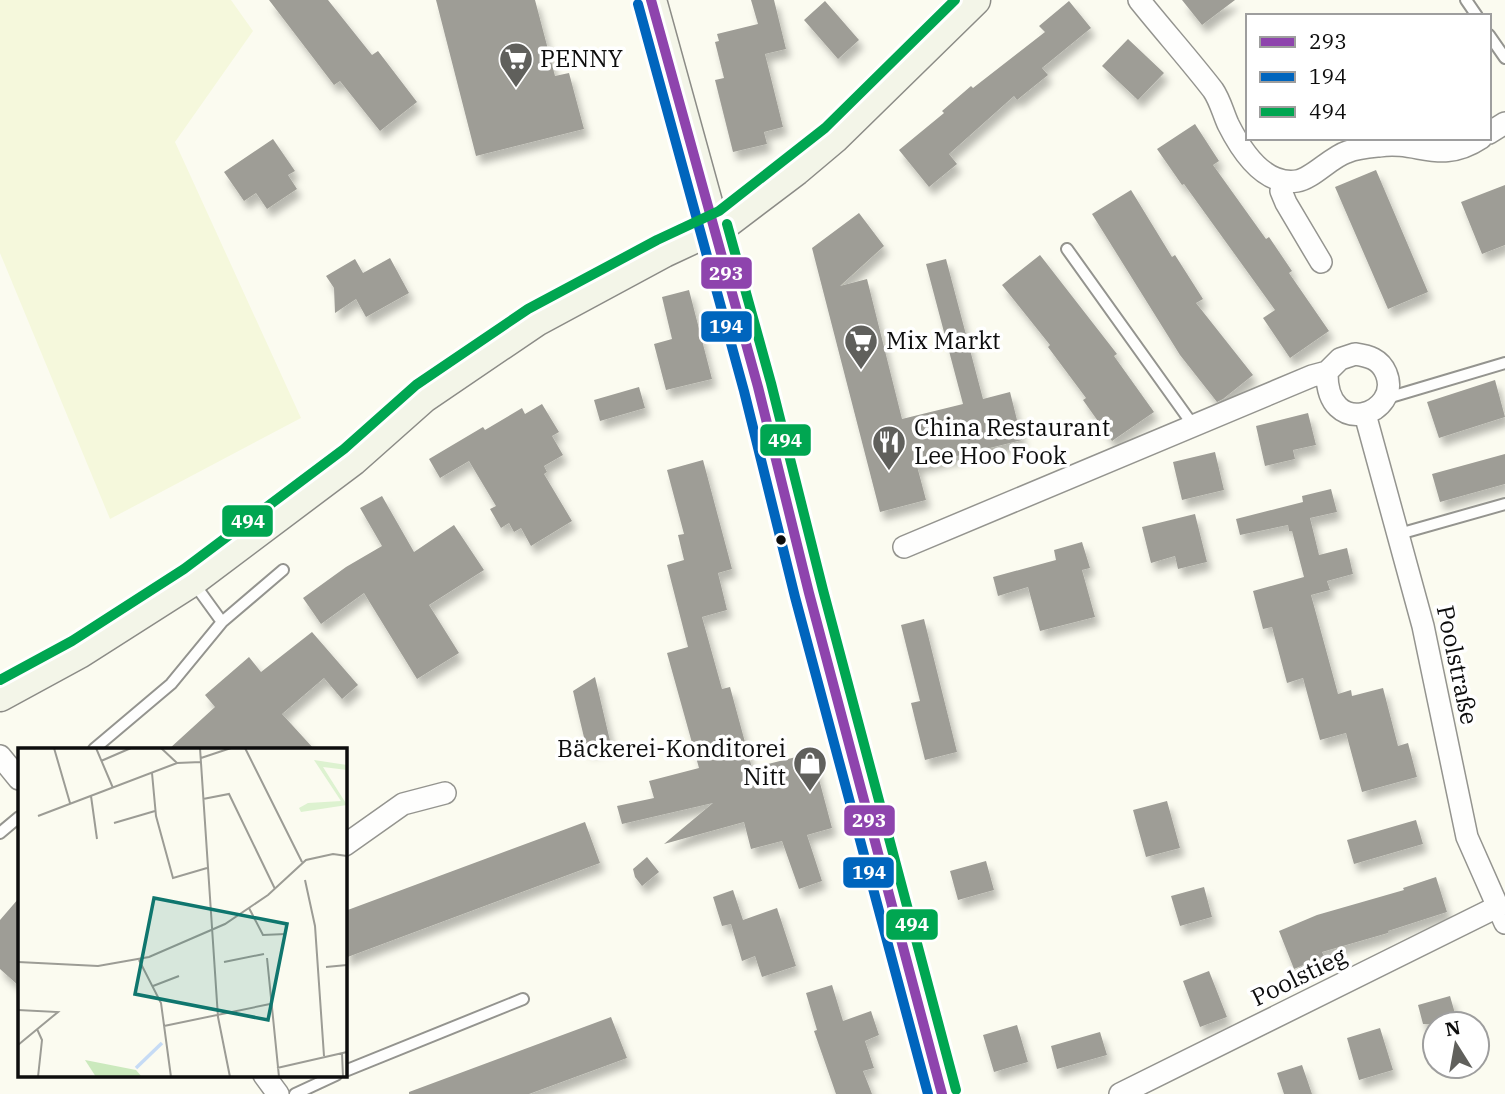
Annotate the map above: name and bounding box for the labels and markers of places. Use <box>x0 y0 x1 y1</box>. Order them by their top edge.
supermarket icon: PENNY <box>497 40 535 89</box>
place label: PENNY <box>540 42 623 74</box>
supermarket icon: Mix Markt <box>842 322 880 371</box>
place label: Mix Markt <box>886 324 1000 356</box>
place label: China Restaurant Lee Hoo Fook <box>914 411 1110 471</box>
restaurant icon: China Restaurant Lee Hoo Fook <box>870 423 908 472</box>
unlabelled marker <box>774 533 788 547</box>
place label: Bäckerei-Konditorei Nitt <box>557 732 786 792</box>
shop icon: Bäckerei-Konditorei Nitt <box>791 744 829 793</box>

